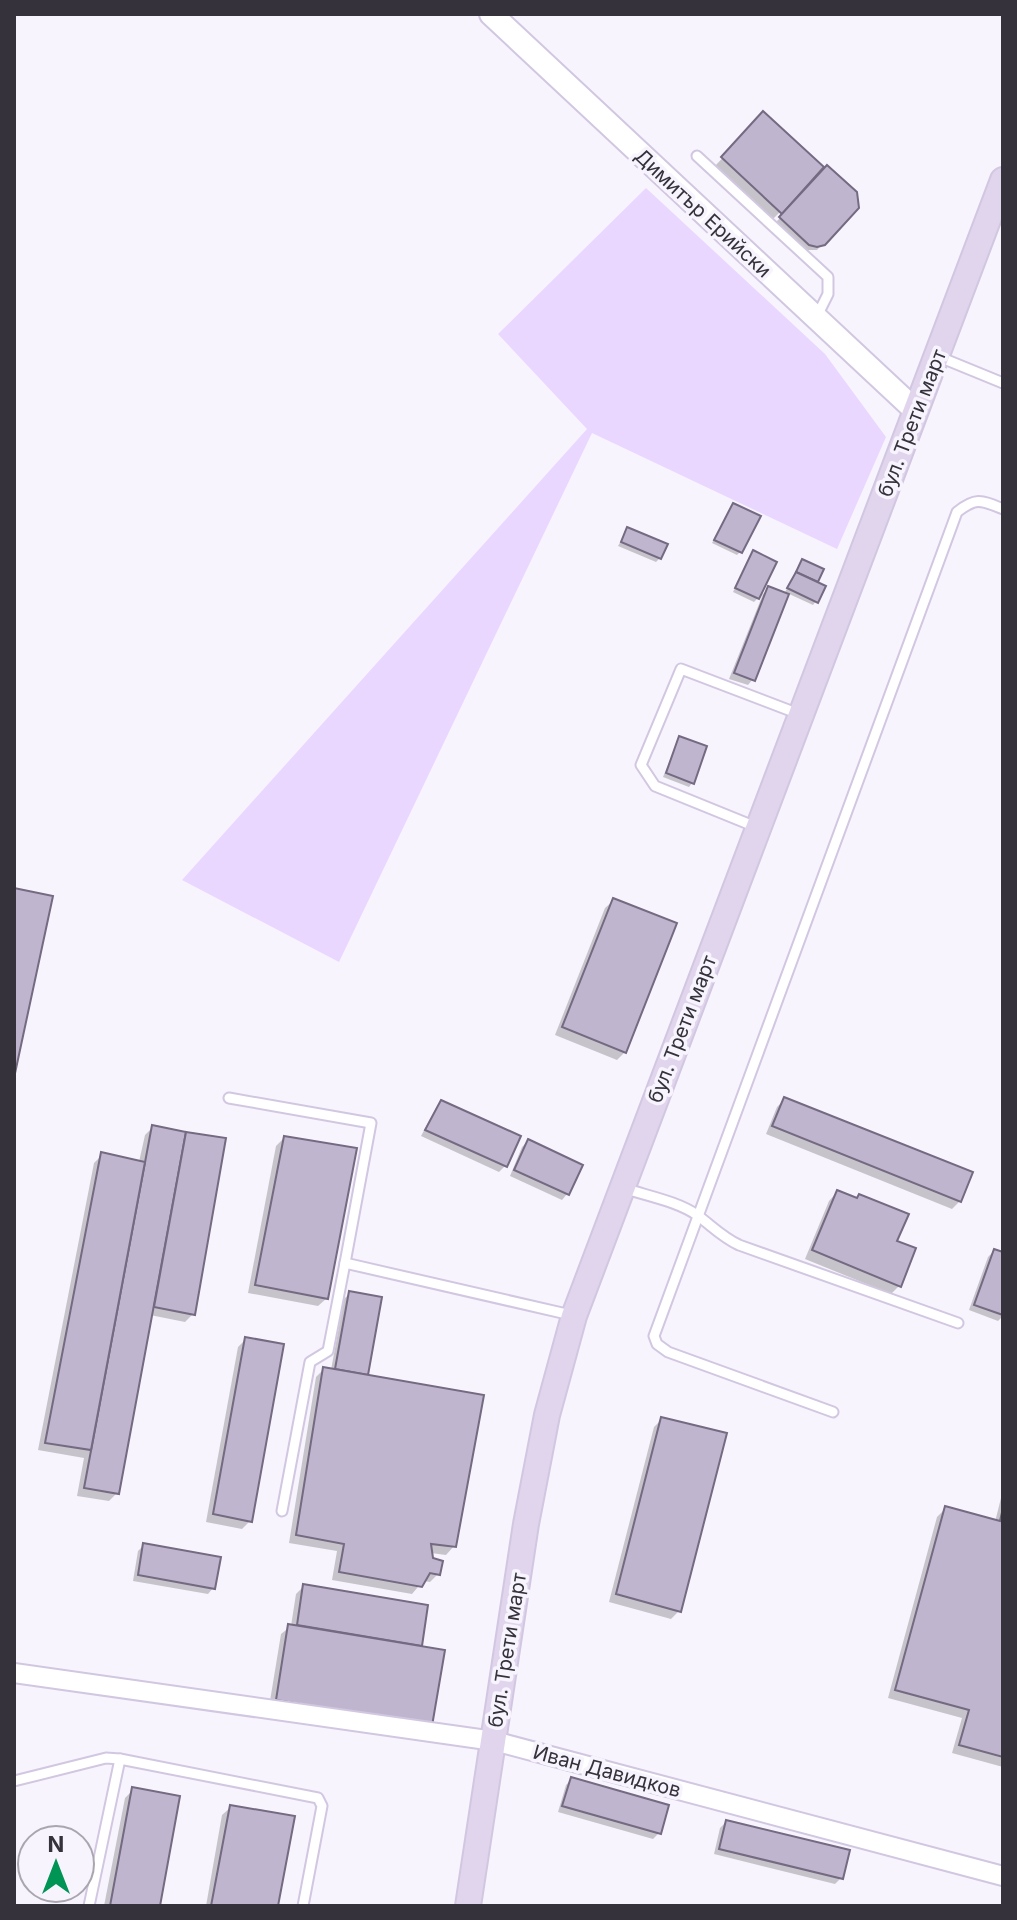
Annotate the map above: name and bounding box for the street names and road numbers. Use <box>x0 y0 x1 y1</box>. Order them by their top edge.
street label: Димитър Ерийски <box>630 144 776 282</box>
street label: бул. Трети март <box>873 345 951 500</box>
street label: бул. Трети март <box>643 951 721 1106</box>
street label: бул. Трети март <box>483 1570 531 1729</box>
street label: Иван Давидков <box>530 1740 684 1802</box>

